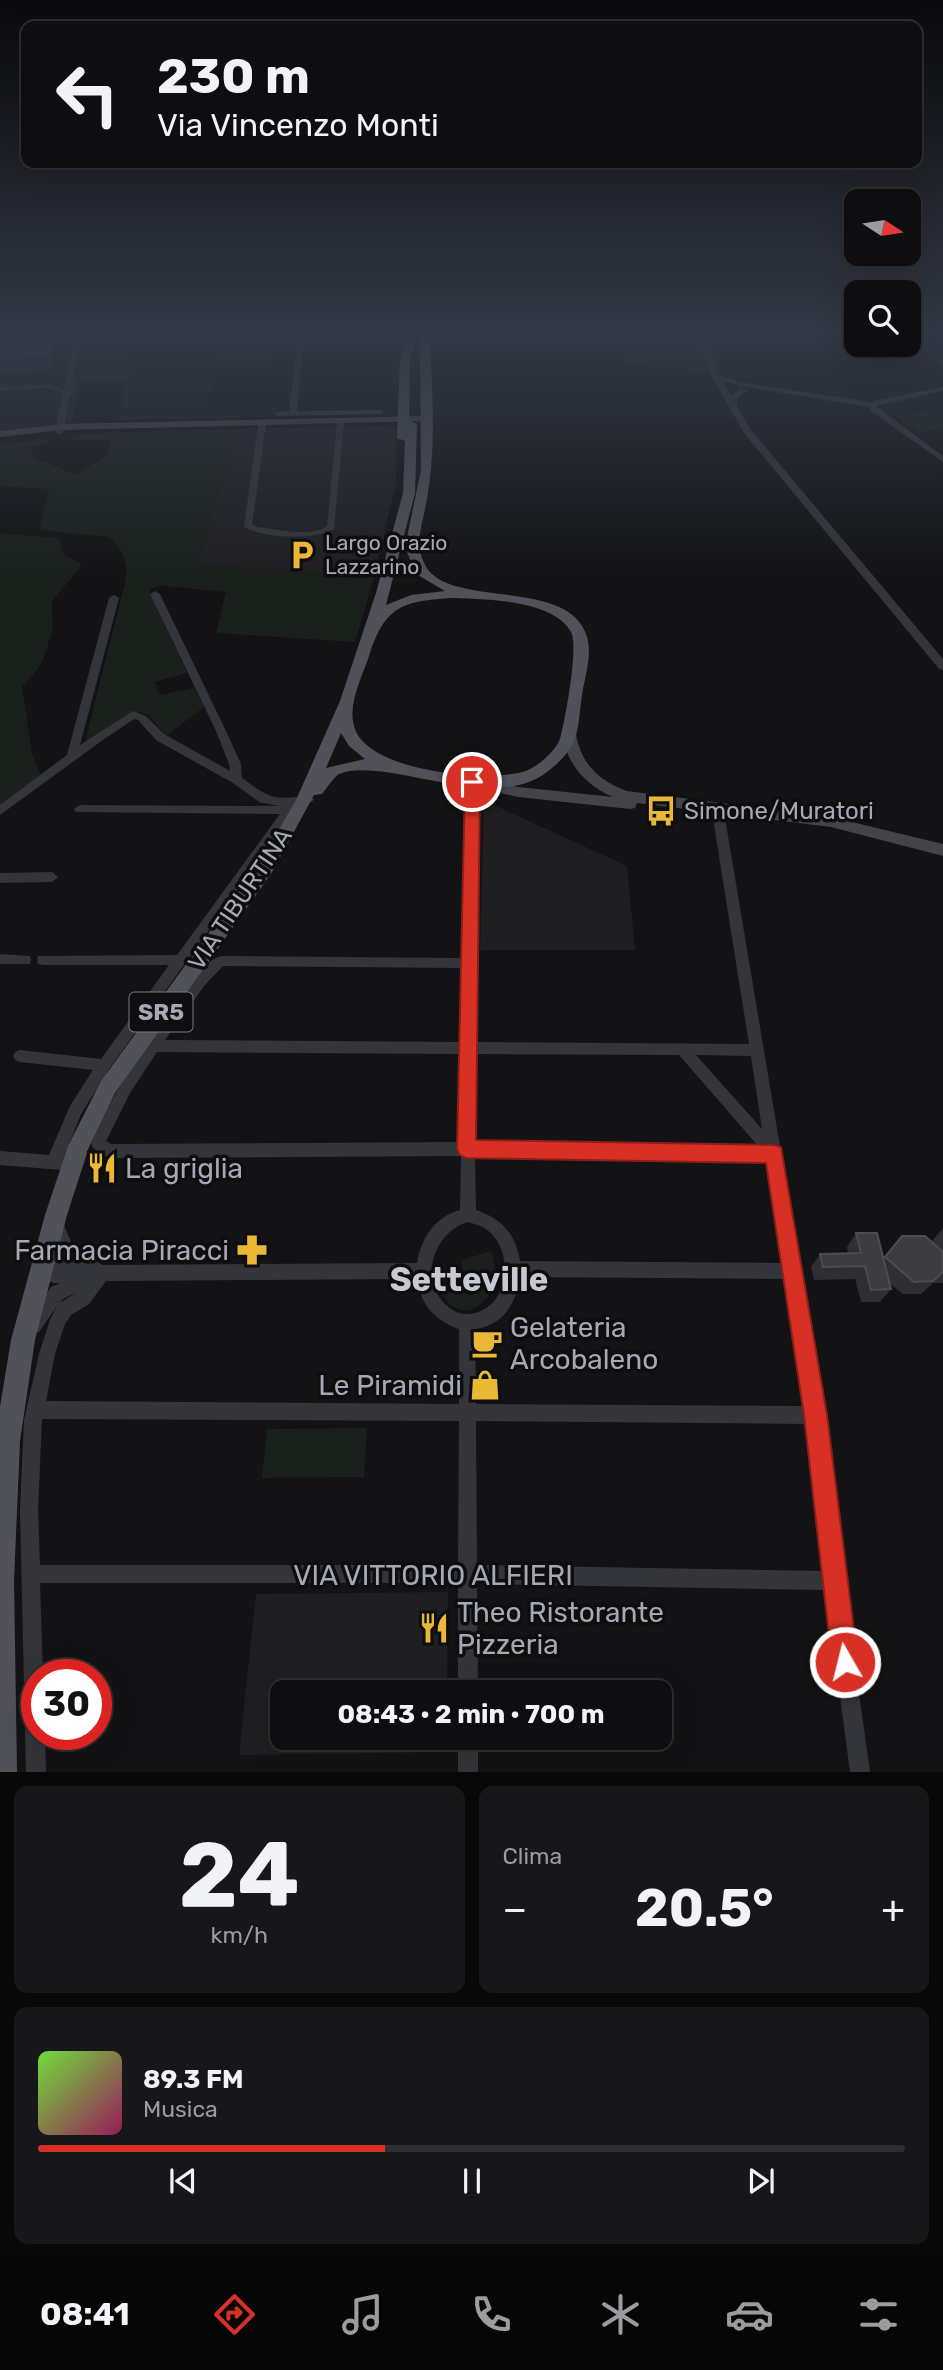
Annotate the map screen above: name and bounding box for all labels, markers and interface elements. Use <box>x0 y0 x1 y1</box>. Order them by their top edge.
text: 230 m <box>157 47 310 105</box>
icon: left <box>42 49 133 140</box>
text: Via Vincenzo Monti <box>157 106 439 144</box>
north arrow <box>844 189 920 266</box>
map controls <box>844 189 921 357</box>
button: search <box>844 280 921 357</box>
place label: Largo Orazio Lazzarino <box>325 530 447 579</box>
parking icon: Largo Orazio Lazzarino <box>285 538 319 572</box>
pin <box>442 752 502 812</box>
icon: arrive <box>453 763 491 801</box>
bus stop icon: Simone/Muratori <box>644 794 678 828</box>
place label: Simone/Muratori <box>684 797 874 825</box>
street label: VIA TIBURTINA <box>182 823 298 975</box>
road number: SR5 <box>130 993 192 1032</box>
restaurant icon: La griglia <box>85 1151 119 1185</box>
place label: La griglia <box>125 1152 243 1185</box>
pharmacy icon: Farmacia Piracci <box>235 1233 269 1267</box>
place label: Farmacia Piracci <box>14 1234 229 1267</box>
district label: Setteville <box>390 1260 548 1299</box>
place label: Gelateria Arcobaleno <box>510 1311 658 1376</box>
cafe icon: Gelateria Arcobaleno <box>470 1326 504 1360</box>
shop icon: Le Piramidi <box>468 1368 502 1402</box>
place label: Le Piramidi <box>318 1369 462 1402</box>
street label: VIA VITTORIO ALFIERI <box>293 1559 573 1592</box>
place label: Theo Ristorante Pizzeria <box>457 1596 664 1661</box>
restaurant icon: Theo Ristorante Pizzeria <box>417 1611 451 1645</box>
position arrow <box>808 1625 882 1699</box>
speed limit sign: 30 <box>21 1659 112 1750</box>
text: 08:43 · 2 min · 700 m <box>337 1699 605 1730</box>
text: 24 <box>179 1821 300 1929</box>
text: Clima <box>503 1842 562 1870</box>
text: 20.5° <box>635 1877 774 1939</box>
text: − <box>503 1886 527 1932</box>
text: + <box>881 1886 905 1932</box>
text: km/h <box>211 1921 268 1949</box>
text: 89.3 FM <box>143 2064 244 2095</box>
text: Musica <box>143 2095 218 2123</box>
icon: previous <box>164 2162 202 2200</box>
icon: pause <box>453 2162 491 2200</box>
icon: next <box>742 2162 780 2200</box>
icon: directions <box>210 2290 259 2339</box>
icon: music <box>338 2290 387 2339</box>
icon: phone <box>467 2290 516 2339</box>
icon: climate <box>596 2290 645 2339</box>
icon: car <box>725 2290 774 2339</box>
icon: filters <box>854 2290 903 2339</box>
text: 08:41 <box>40 2295 130 2333</box>

